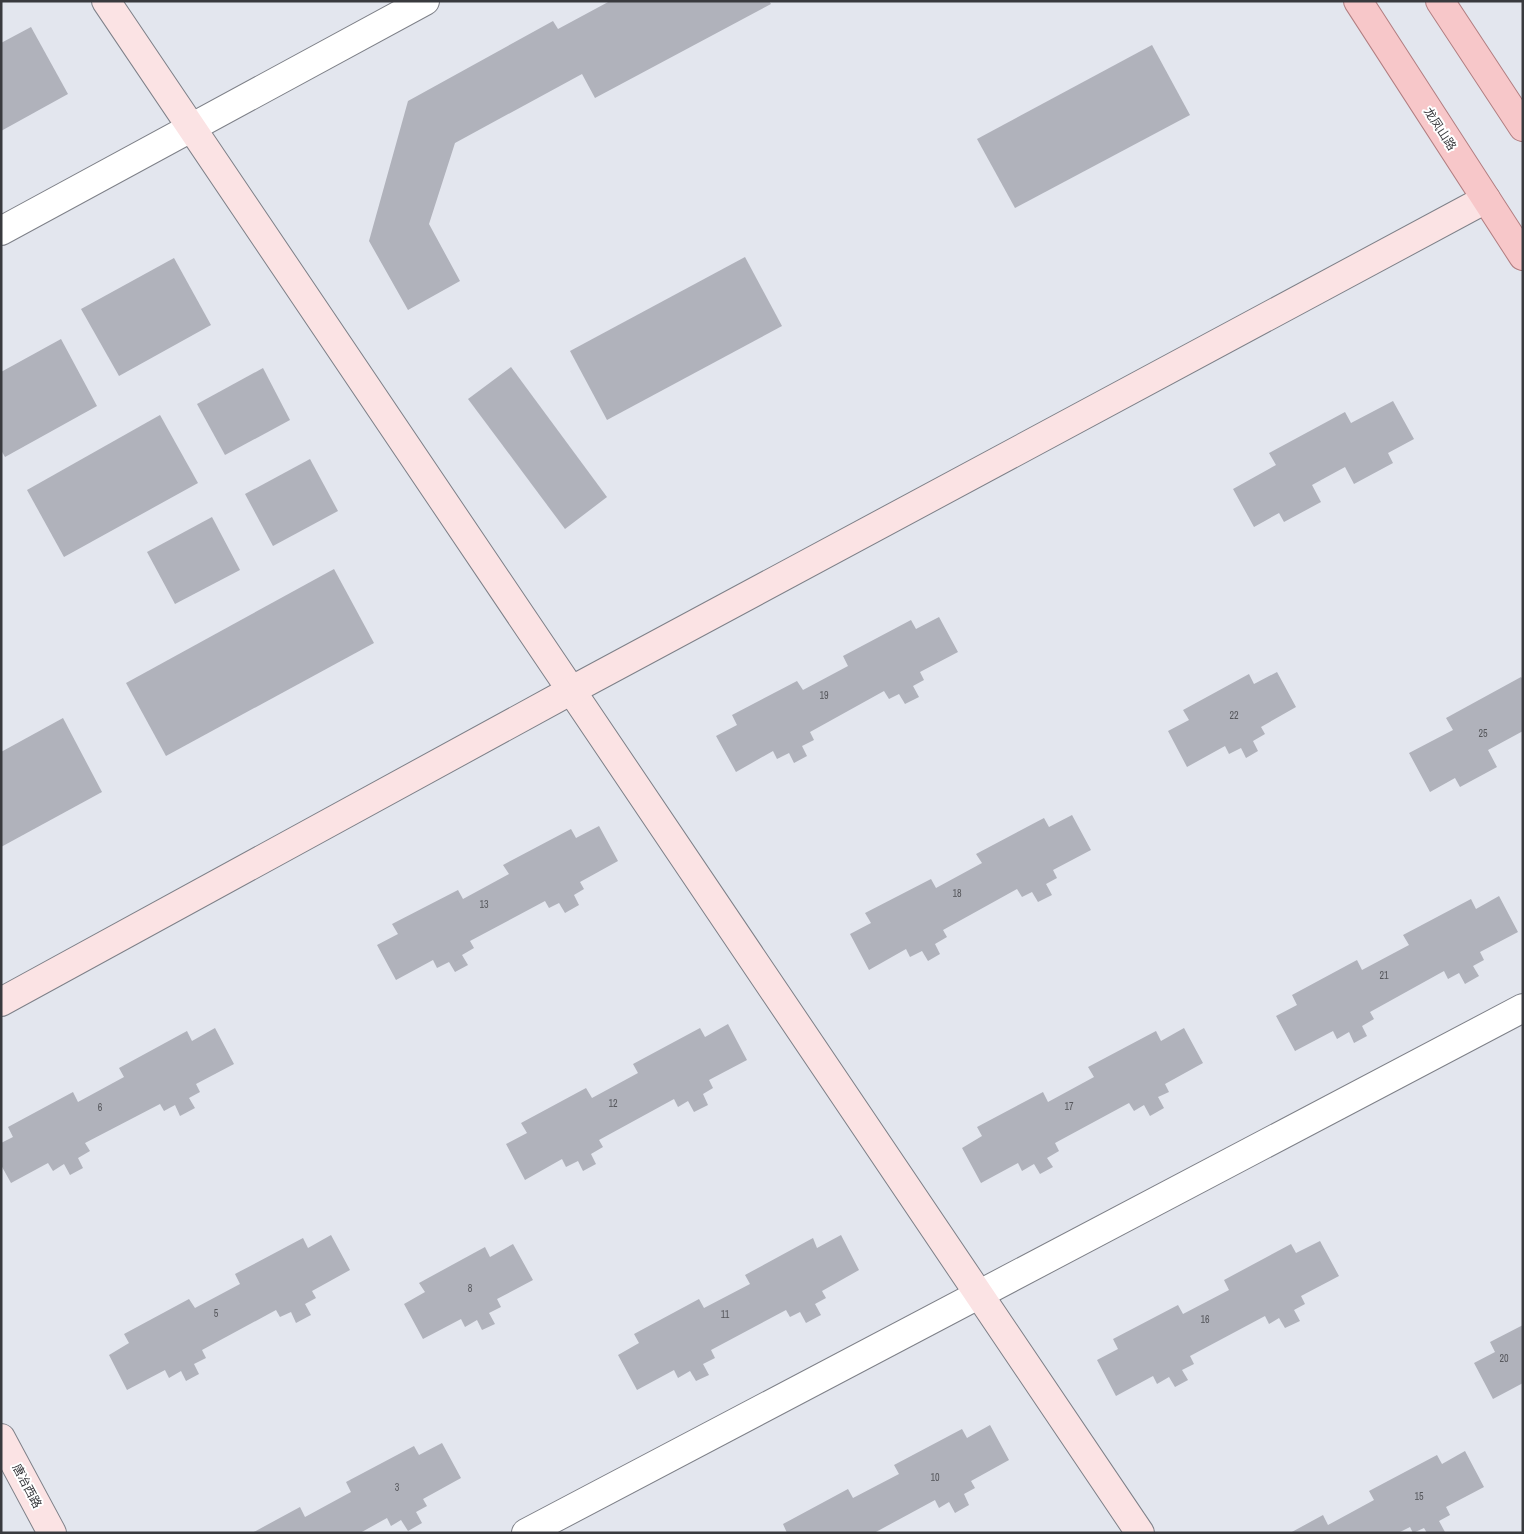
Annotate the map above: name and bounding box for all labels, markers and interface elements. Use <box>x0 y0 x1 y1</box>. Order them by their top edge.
street label: 龙凤山路 <box>1420 105 1460 153</box>
house number: 19 <box>819 689 829 702</box>
house number: 22 <box>1229 709 1239 722</box>
house number: 25 <box>1478 727 1488 740</box>
house number: 18 <box>952 887 962 900</box>
house number: 13 <box>479 898 489 911</box>
house number: 21 <box>1379 969 1389 982</box>
house number: 12 <box>608 1097 618 1110</box>
house number: 17 <box>1064 1100 1074 1113</box>
house number: 6 <box>98 1101 103 1114</box>
house number: 8 <box>468 1282 473 1295</box>
house number: 5 <box>214 1307 219 1320</box>
house number: 11 <box>721 1308 730 1321</box>
house number: 16 <box>1200 1313 1210 1326</box>
house number: 20 <box>1499 1352 1509 1365</box>
street label: 唐冶西路 <box>9 1461 45 1511</box>
house number: 10 <box>930 1471 940 1484</box>
house number: 3 <box>395 1481 400 1494</box>
house number: 15 <box>1414 1490 1424 1503</box>

